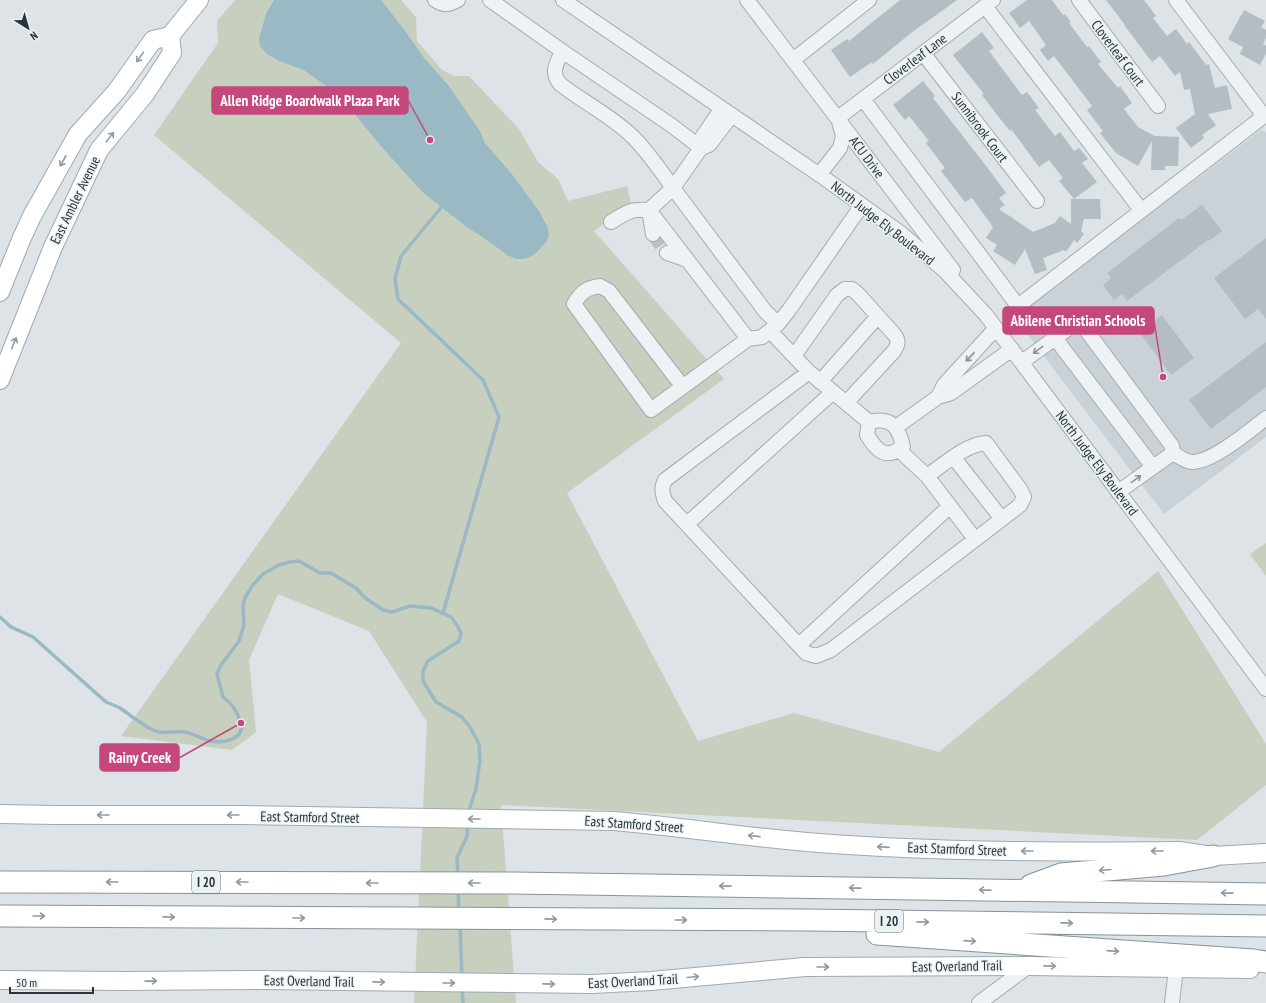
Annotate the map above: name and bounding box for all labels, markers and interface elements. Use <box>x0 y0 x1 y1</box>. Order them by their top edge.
north arrow <box>8 8 48 48</box>
street label: Cloverleaf Court <box>1087 16 1149 90</box>
text: N <box>27 29 41 43</box>
street label: Cloverleaf Lane <box>880 29 951 89</box>
one-way arrow <box>136 52 144 63</box>
callout: Allen Ridge Boardwalk Plaza Park <box>212 87 408 114</box>
street label: Sunnibrook Court <box>948 88 1012 166</box>
text: Allen Ridge Boardwalk Plaza Park <box>219 91 400 110</box>
one-way arrow <box>106 132 114 143</box>
street label: ACU Drive <box>845 132 889 182</box>
street label: East Ambler Avenue <box>46 153 104 247</box>
one-way arrow <box>59 155 66 167</box>
street label: North Judge Ely Boulevard <box>828 177 938 269</box>
callout: Abilene Christian Schools <box>1003 307 1154 334</box>
text: Abilene Christian Schools <box>1010 311 1145 330</box>
one-way arrow <box>11 338 19 350</box>
one-way arrow <box>1033 346 1044 355</box>
one-way arrow <box>965 352 975 362</box>
street label: North Judge Ely Boulevard <box>1052 407 1142 519</box>
one-way arrow <box>1130 475 1141 483</box>
callout: Rainy Creek <box>100 744 179 771</box>
text: Rainy Creek <box>109 748 172 767</box>
street label: East Stamford Street <box>260 807 360 827</box>
one-way arrow <box>97 811 110 819</box>
one-way arrow <box>227 811 240 819</box>
street label: East Stamford Street <box>584 812 684 836</box>
one-way arrow <box>468 815 481 823</box>
one-way arrow <box>748 832 761 840</box>
street label: East Stamford Street <box>907 838 1007 860</box>
one-way arrow <box>877 843 890 850</box>
one-way arrow <box>1021 847 1034 855</box>
one-way arrow <box>1151 847 1164 855</box>
one-way arrow <box>1099 867 1112 874</box>
road number: I 20 <box>192 871 220 893</box>
one-way arrow <box>106 878 119 886</box>
one-way arrow <box>236 878 249 886</box>
one-way arrow <box>366 879 379 887</box>
one-way arrow <box>468 879 481 887</box>
one-way arrow <box>719 882 732 890</box>
one-way arrow <box>849 884 862 892</box>
one-way arrow <box>979 886 992 893</box>
one-way arrow <box>1221 889 1234 897</box>
road number: I 20 <box>875 910 903 932</box>
one-way arrow <box>32 912 45 920</box>
one-way arrow <box>162 913 175 921</box>
one-way arrow <box>292 914 305 922</box>
one-way arrow <box>544 915 557 923</box>
one-way arrow <box>674 916 687 924</box>
one-way arrow <box>916 918 929 926</box>
one-way arrow <box>1060 920 1073 927</box>
one-way arrow <box>963 937 976 944</box>
one-way arrow <box>1106 947 1119 954</box>
street label: East Overland Trail <box>912 956 1003 976</box>
one-way arrow <box>1043 962 1056 970</box>
one-way arrow <box>816 963 829 971</box>
scale bar <box>10 969 93 995</box>
street label: East Overland Trail <box>587 970 679 992</box>
street label: East Overland Trail <box>264 971 355 991</box>
one-way arrow <box>686 973 699 981</box>
text: 50 m <box>16 975 37 990</box>
one-way arrow <box>144 977 157 985</box>
one-way arrow <box>372 978 385 986</box>
one-way arrow <box>442 979 455 987</box>
one-way arrow <box>542 980 555 988</box>

